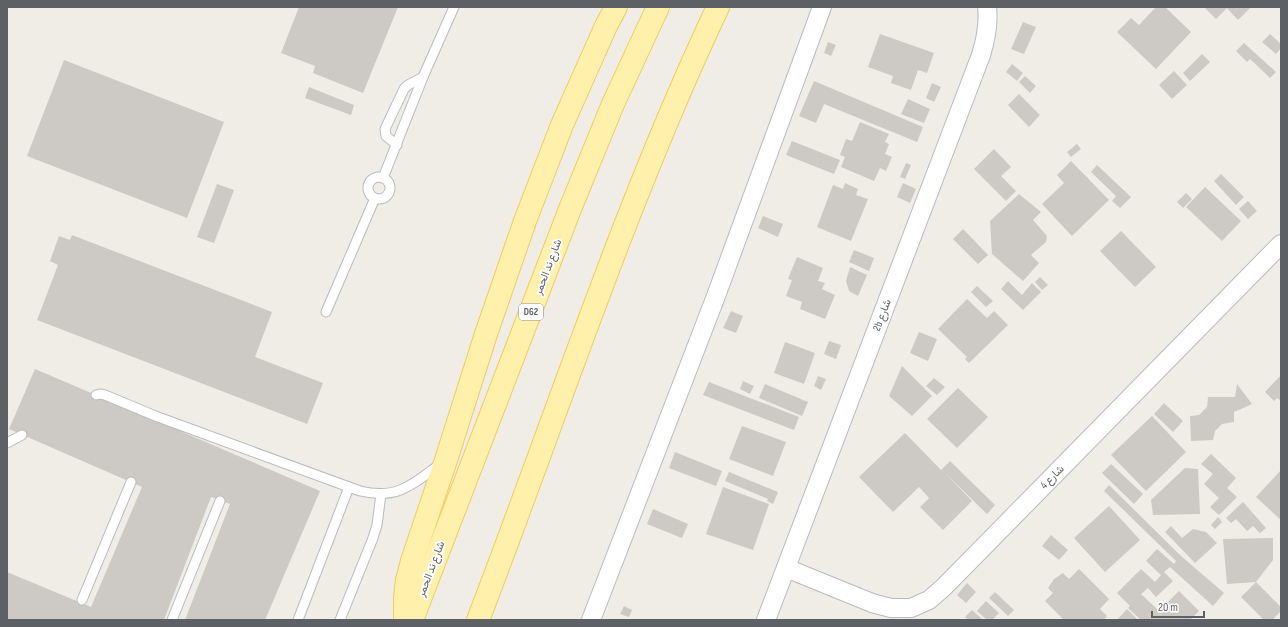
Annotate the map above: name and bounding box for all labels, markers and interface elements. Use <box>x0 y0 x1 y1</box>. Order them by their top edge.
street label: شارع ند الحمر <box>531 237 566 298</box>
street label: 2b شارع <box>870 297 895 333</box>
road number: D62 <box>519 304 543 320</box>
street label: شارع 4 <box>1037 462 1068 492</box>
street label: شارع ند الحمر <box>414 539 449 600</box>
scale bar <box>1152 593 1204 619</box>
text: 20 m <box>1158 600 1178 615</box>

